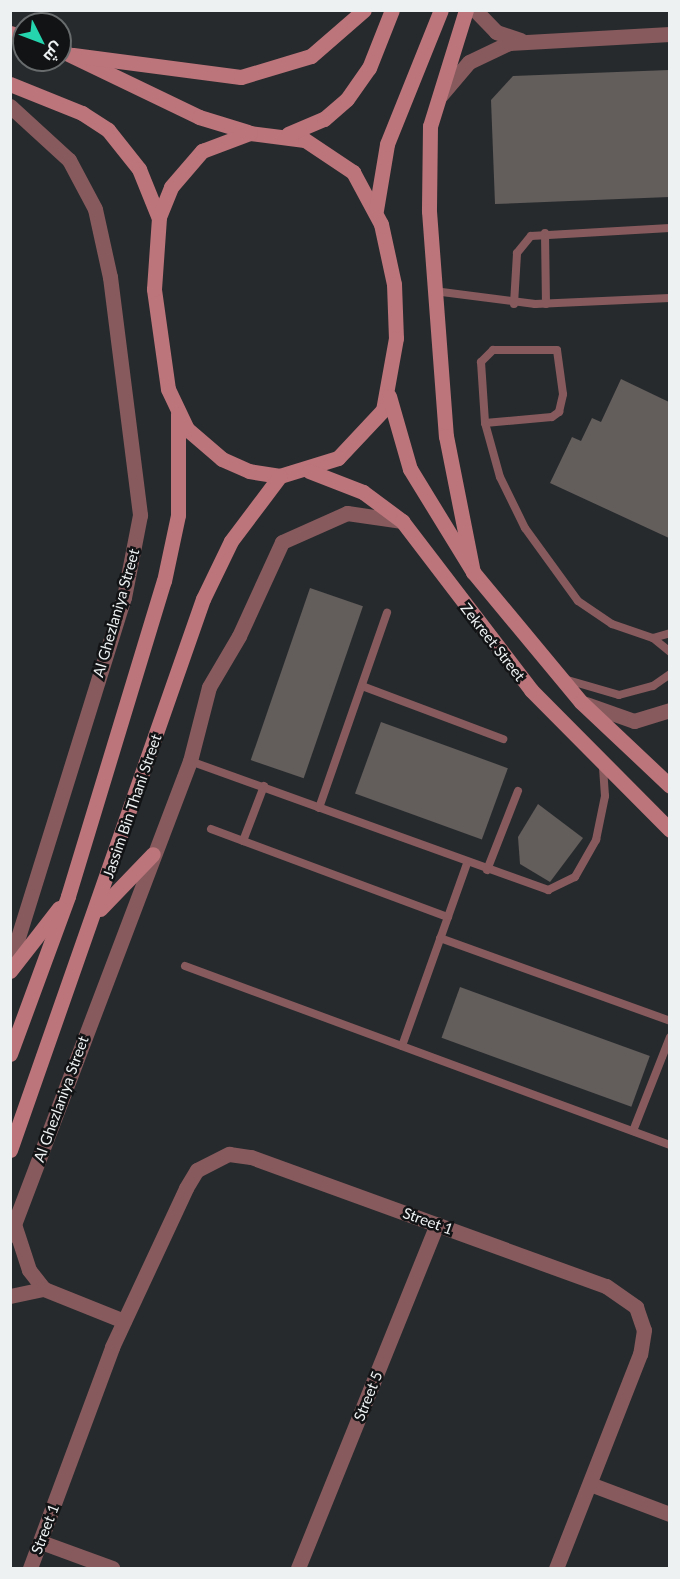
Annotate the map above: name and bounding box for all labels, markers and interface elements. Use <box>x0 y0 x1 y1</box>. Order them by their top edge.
north arrow <box>12 12 72 72</box>
text: ش <box>40 39 68 67</box>
street label: Al Ghezlaniya Street <box>89 547 143 679</box>
street label: Zekreet Street <box>457 599 529 685</box>
street label: Jassim Bin Thani Street <box>99 731 165 881</box>
street label: Al Ghezlaniya Street <box>30 1034 92 1164</box>
street label: Street 1 <box>400 1204 456 1238</box>
street label: Street 5 <box>350 1369 386 1423</box>
street label: Street 1 <box>27 1501 63 1557</box>

